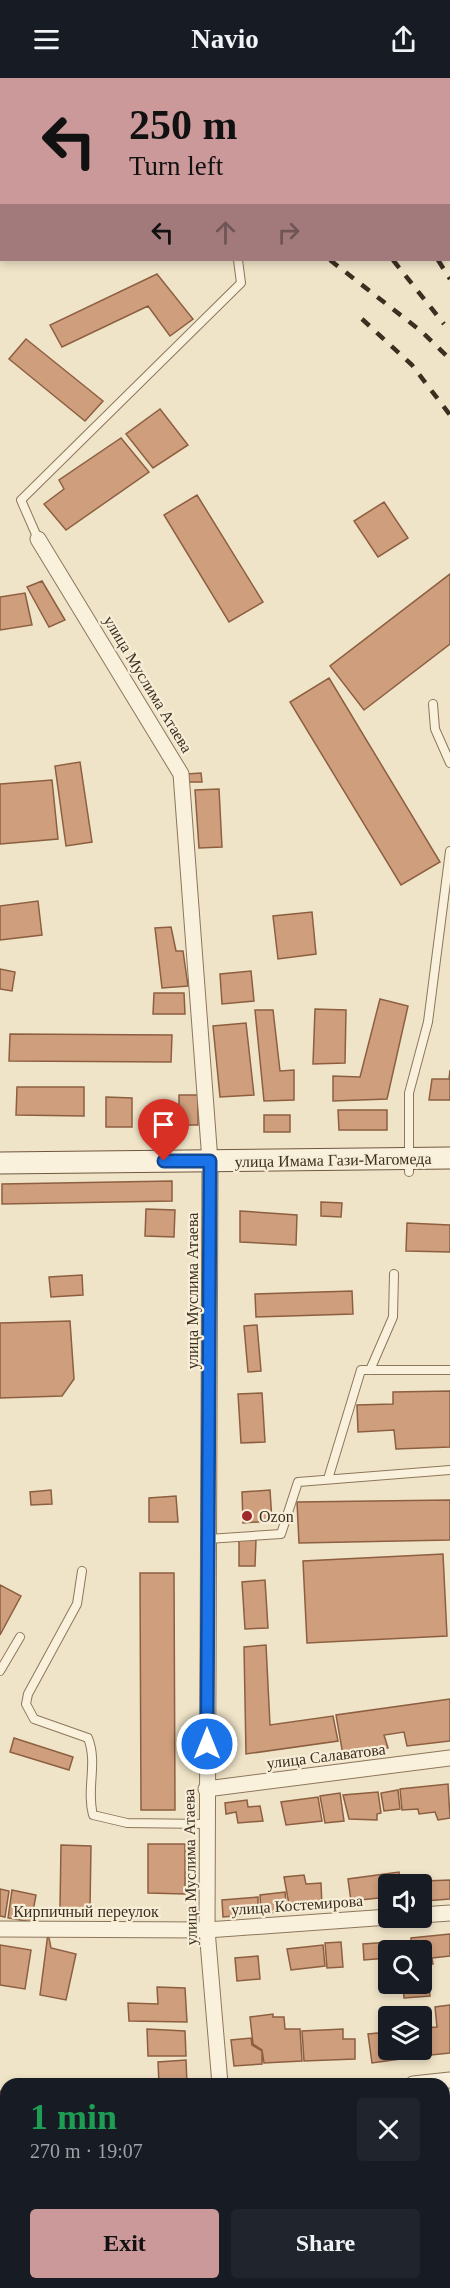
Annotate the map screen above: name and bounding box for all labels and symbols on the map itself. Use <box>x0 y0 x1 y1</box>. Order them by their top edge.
street label: улица Муслима Атаева <box>100 612 196 756</box>
pin <box>138 1099 189 1161</box>
street label: улица Имама Гази-Магомеда <box>234 1150 432 1171</box>
street label: улица Муслима Атаева <box>184 1213 202 1369</box>
place label: Ozon <box>259 1508 294 1525</box>
marker: Ozon <box>240 1509 254 1523</box>
position arrow <box>175 1712 239 1776</box>
street label: улица Салаватова <box>266 1740 387 1773</box>
street label: улица Муслима Атаева <box>180 1788 201 1945</box>
street label: улица Костемирова <box>231 1892 364 1919</box>
street label: Кирпичный переулок <box>13 1903 159 1921</box>

